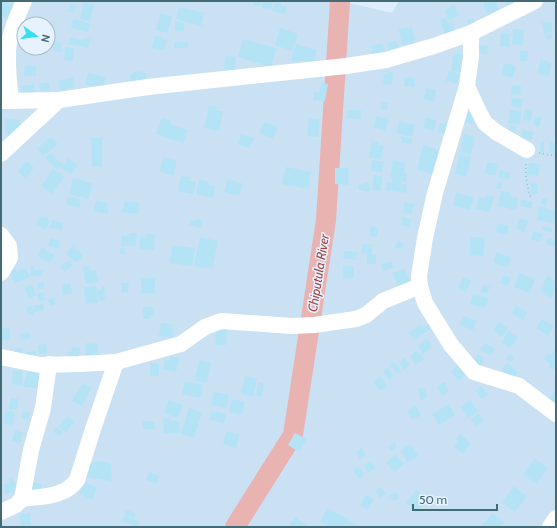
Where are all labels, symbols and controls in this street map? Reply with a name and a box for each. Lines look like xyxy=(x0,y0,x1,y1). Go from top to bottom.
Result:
north arrow xyxy=(16,16,56,56)
text: N xyxy=(38,33,53,44)
water label: Chiputula River xyxy=(304,232,332,313)
scale bar xyxy=(413,486,497,512)
text: 50 m xyxy=(419,492,447,507)

